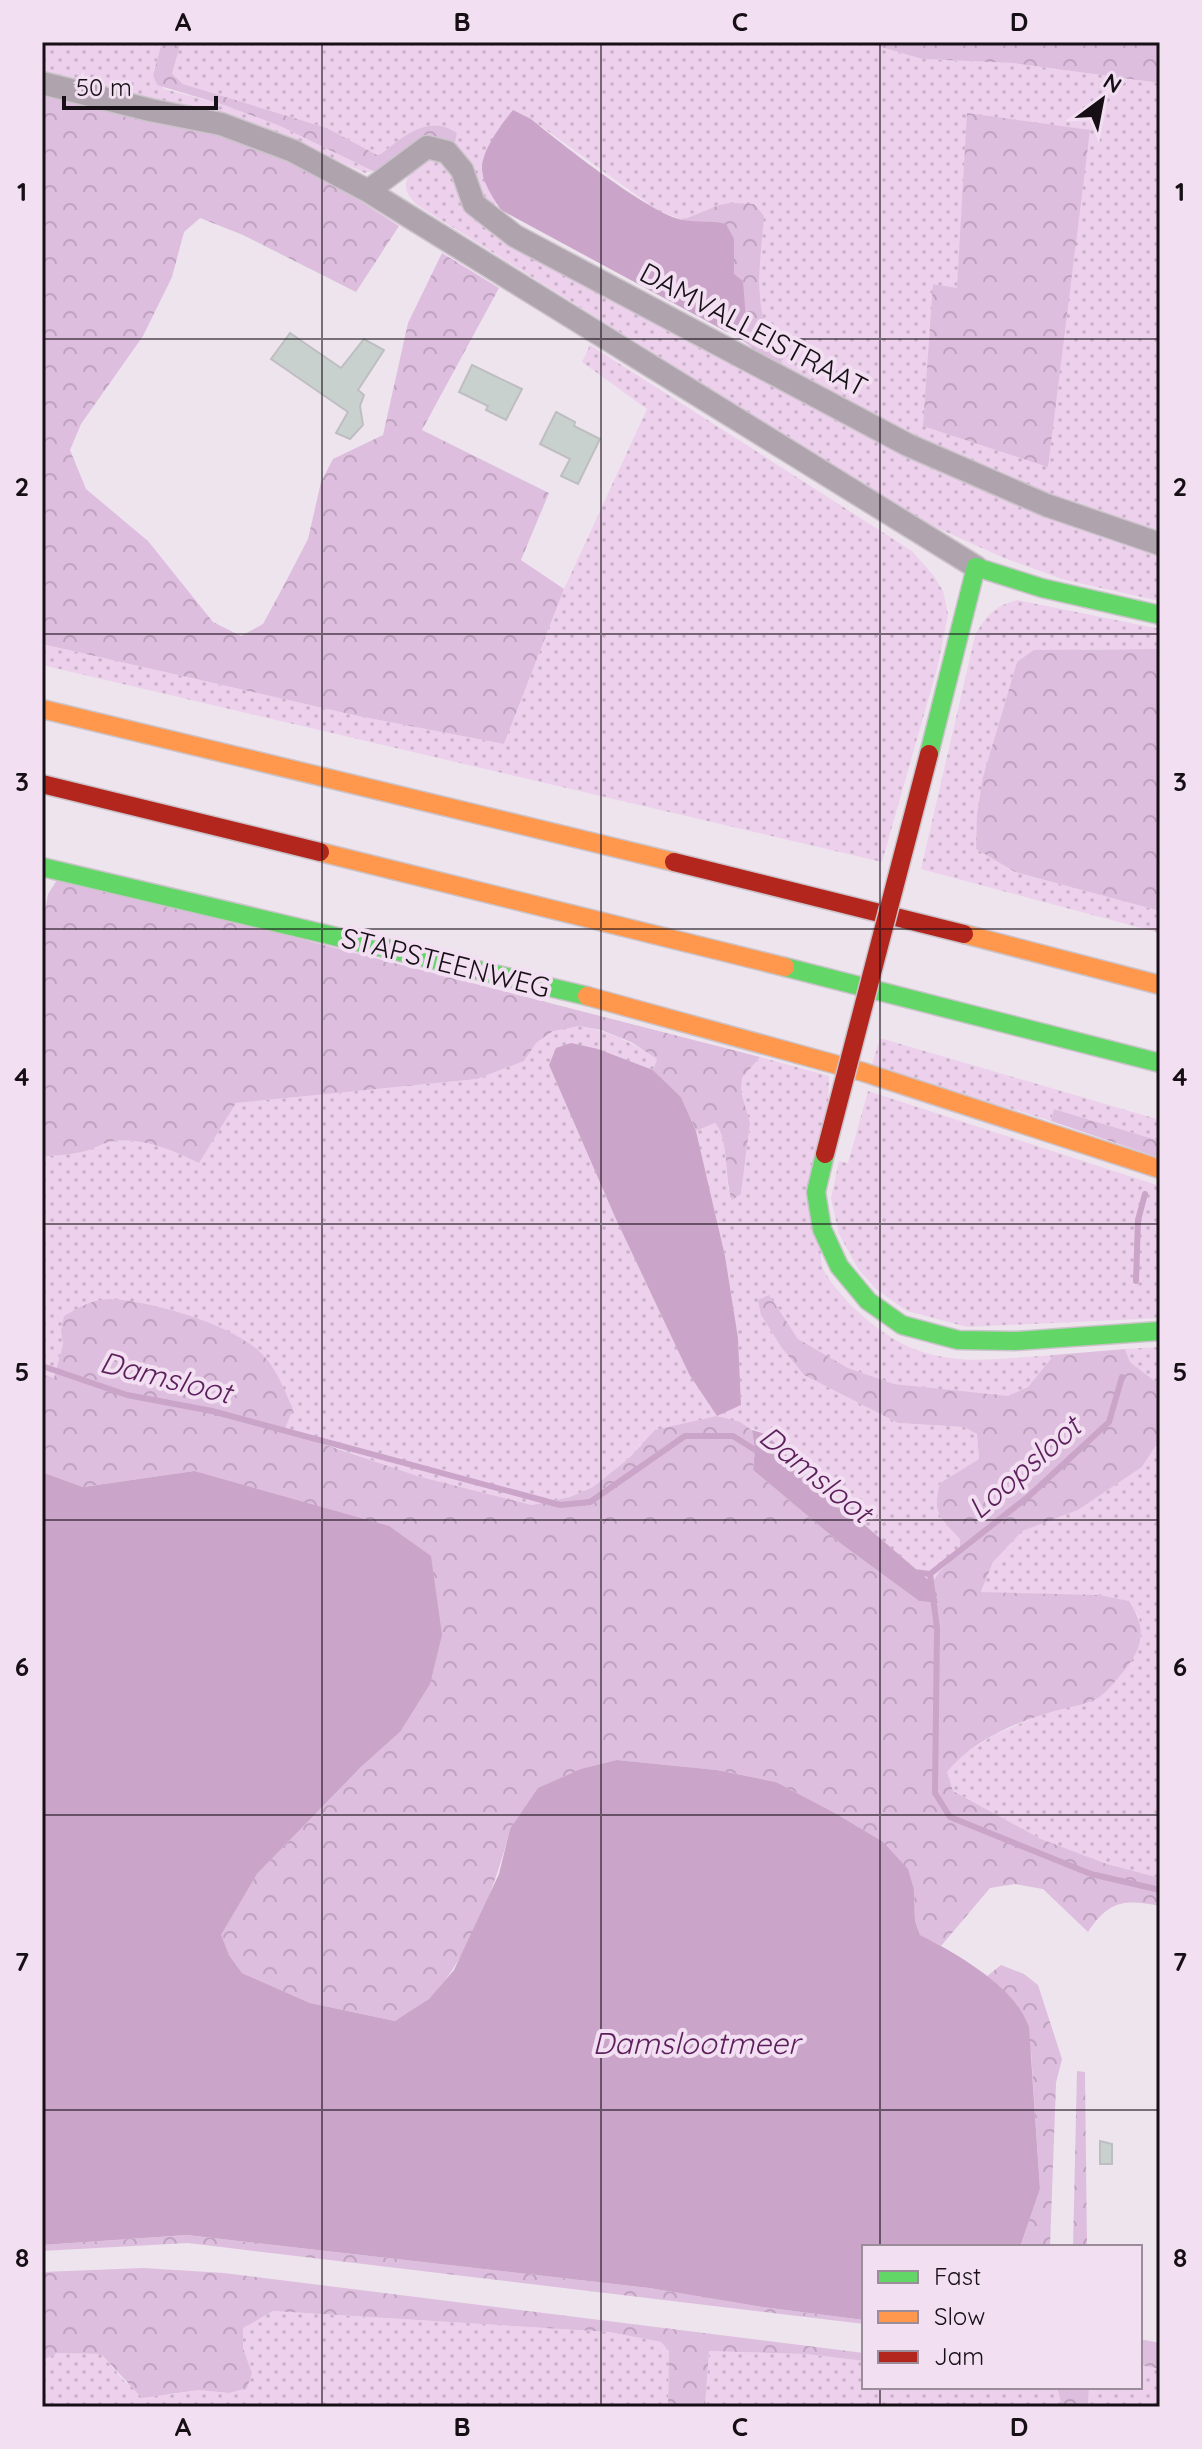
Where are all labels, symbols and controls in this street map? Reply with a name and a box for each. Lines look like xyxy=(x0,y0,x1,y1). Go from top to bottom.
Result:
text: A xyxy=(175,5,192,38)
text: B xyxy=(453,5,471,38)
text: C xyxy=(732,5,748,38)
text: D xyxy=(1010,5,1028,38)
scale bar xyxy=(64,60,216,110)
north arrow xyxy=(1062,60,1142,140)
text: N xyxy=(1098,67,1127,99)
text: 50 m xyxy=(76,72,132,102)
text: 1 xyxy=(17,175,27,208)
text: 1 xyxy=(1175,175,1185,208)
street label: DAMVALLEISTRAAT xyxy=(634,254,874,404)
text: 2 xyxy=(15,470,29,503)
text: 2 xyxy=(1173,470,1187,503)
text: 3 xyxy=(15,765,29,798)
text: 3 xyxy=(1173,765,1187,798)
street label: STAPSTEENWEG xyxy=(338,919,554,1005)
text: 4 xyxy=(14,1060,30,1093)
text: 4 xyxy=(1172,1060,1188,1093)
water label: Damsloot xyxy=(96,1342,238,1412)
text: 5 xyxy=(15,1355,29,1388)
text: 5 xyxy=(1173,1355,1187,1388)
water label: Loopsloot xyxy=(960,1406,1090,1526)
water label: Damsloot xyxy=(752,1417,882,1533)
text: 6 xyxy=(15,1650,29,1683)
text: 6 xyxy=(1173,1650,1187,1683)
text: 7 xyxy=(15,1945,29,1978)
text: 7 xyxy=(1173,1945,1187,1978)
water label: Damslootmeer xyxy=(593,2024,803,2062)
text: 8 xyxy=(15,2241,29,2274)
text: 8 xyxy=(1173,2241,1187,2274)
legend xyxy=(862,2245,1142,2389)
text: Fast xyxy=(934,2261,981,2291)
text: Slow xyxy=(934,2301,985,2331)
text: Jam xyxy=(934,2341,984,2371)
text: A xyxy=(175,2410,192,2443)
text: B xyxy=(453,2410,471,2443)
text: C xyxy=(732,2410,748,2443)
text: D xyxy=(1010,2410,1028,2443)

